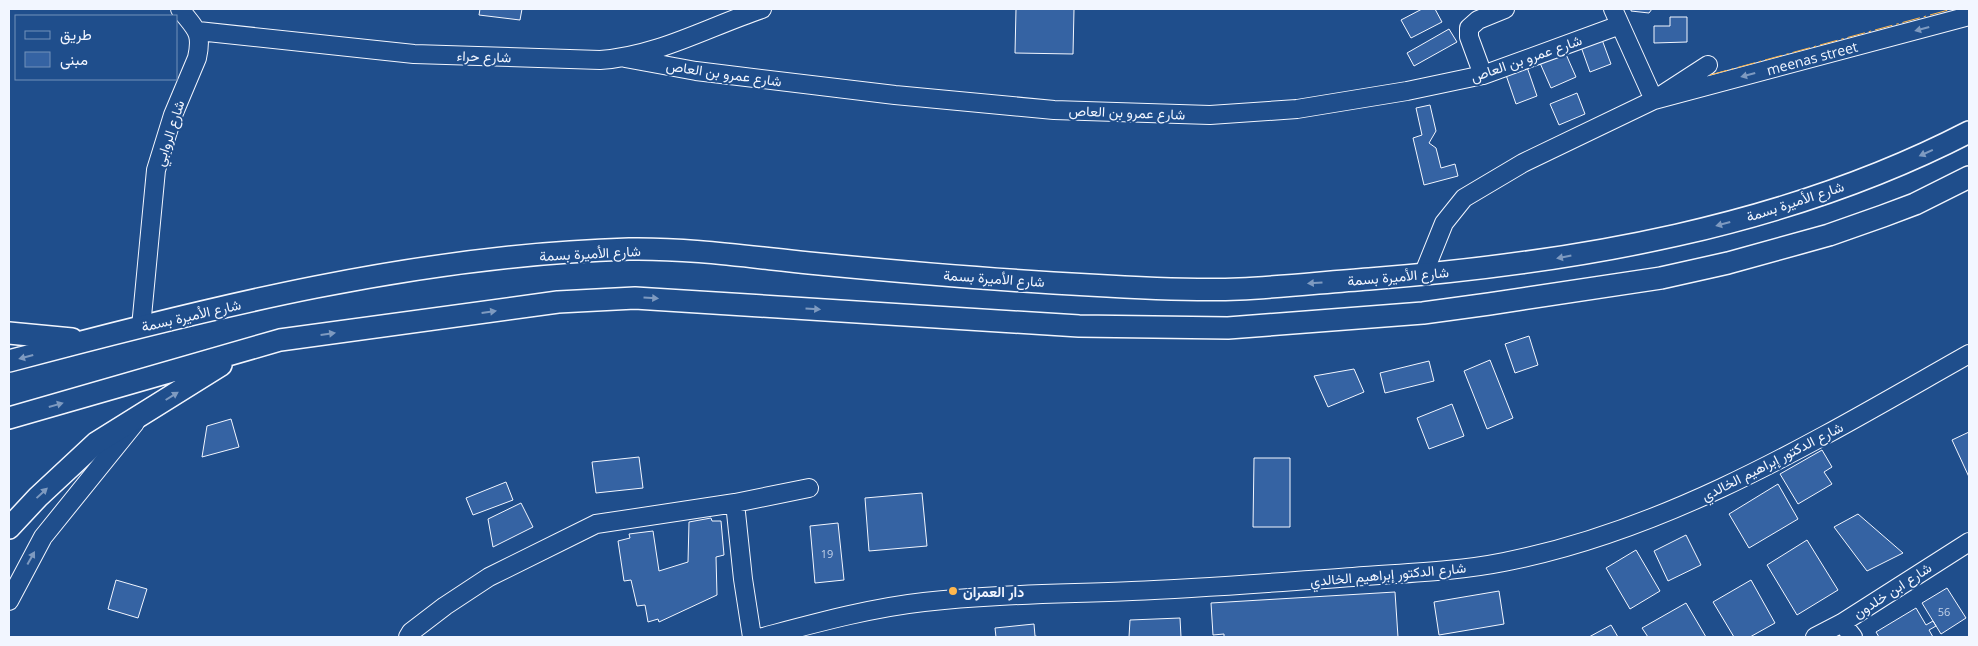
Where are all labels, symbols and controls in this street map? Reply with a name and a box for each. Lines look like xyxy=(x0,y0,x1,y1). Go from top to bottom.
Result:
legend xyxy=(15,15,178,80)
text: طريق xyxy=(60,24,92,45)
one-way arrow xyxy=(1915,25,1930,33)
street label: شارع عمرو بن العاص xyxy=(1468,30,1585,88)
street label: meenas street xyxy=(1764,37,1860,79)
street label: شارع حراء xyxy=(456,46,512,68)
text: مبنى xyxy=(60,49,88,70)
street label: شارع عمرو بن العاص xyxy=(665,55,783,92)
one-way arrow xyxy=(1741,71,1756,79)
street label: شارع الروابي xyxy=(149,98,191,169)
street label: شارع عمرو بن العاص xyxy=(1068,100,1186,126)
one-way arrow xyxy=(1919,150,1933,158)
street label: شارع الأميرة بسمة xyxy=(1744,176,1847,228)
one-way arrow xyxy=(1715,220,1730,228)
street label: شارع الأميرة بسمة xyxy=(539,241,641,267)
one-way arrow xyxy=(1555,253,1571,261)
street label: شارع الأميرة بسمة xyxy=(1346,262,1450,292)
street label: شارع الأميرة بسمة xyxy=(942,265,1045,293)
one-way arrow xyxy=(1307,279,1323,287)
street label: شارع الأميرة بسمة xyxy=(139,294,243,338)
one-way arrow xyxy=(643,295,659,303)
one-way arrow xyxy=(805,305,821,313)
one-way arrow xyxy=(481,308,497,316)
one-way arrow xyxy=(320,329,336,337)
one-way arrow xyxy=(18,353,33,361)
one-way arrow xyxy=(165,391,178,401)
one-way arrow xyxy=(48,400,63,408)
street label: شارع الدكتور إبراهيم الخالدي xyxy=(1698,417,1847,508)
one-way arrow xyxy=(36,487,48,499)
house number: 19 xyxy=(821,546,833,561)
one-way arrow xyxy=(27,551,36,565)
street label: شارع الدكتور إبراهيم الخالدي xyxy=(1309,558,1467,593)
street label: شارع ابن خلدون xyxy=(1849,558,1936,624)
place label: دار العمران xyxy=(963,582,1024,601)
marker: دار العمران xyxy=(947,585,959,597)
house number: 56 xyxy=(1938,604,1950,619)

